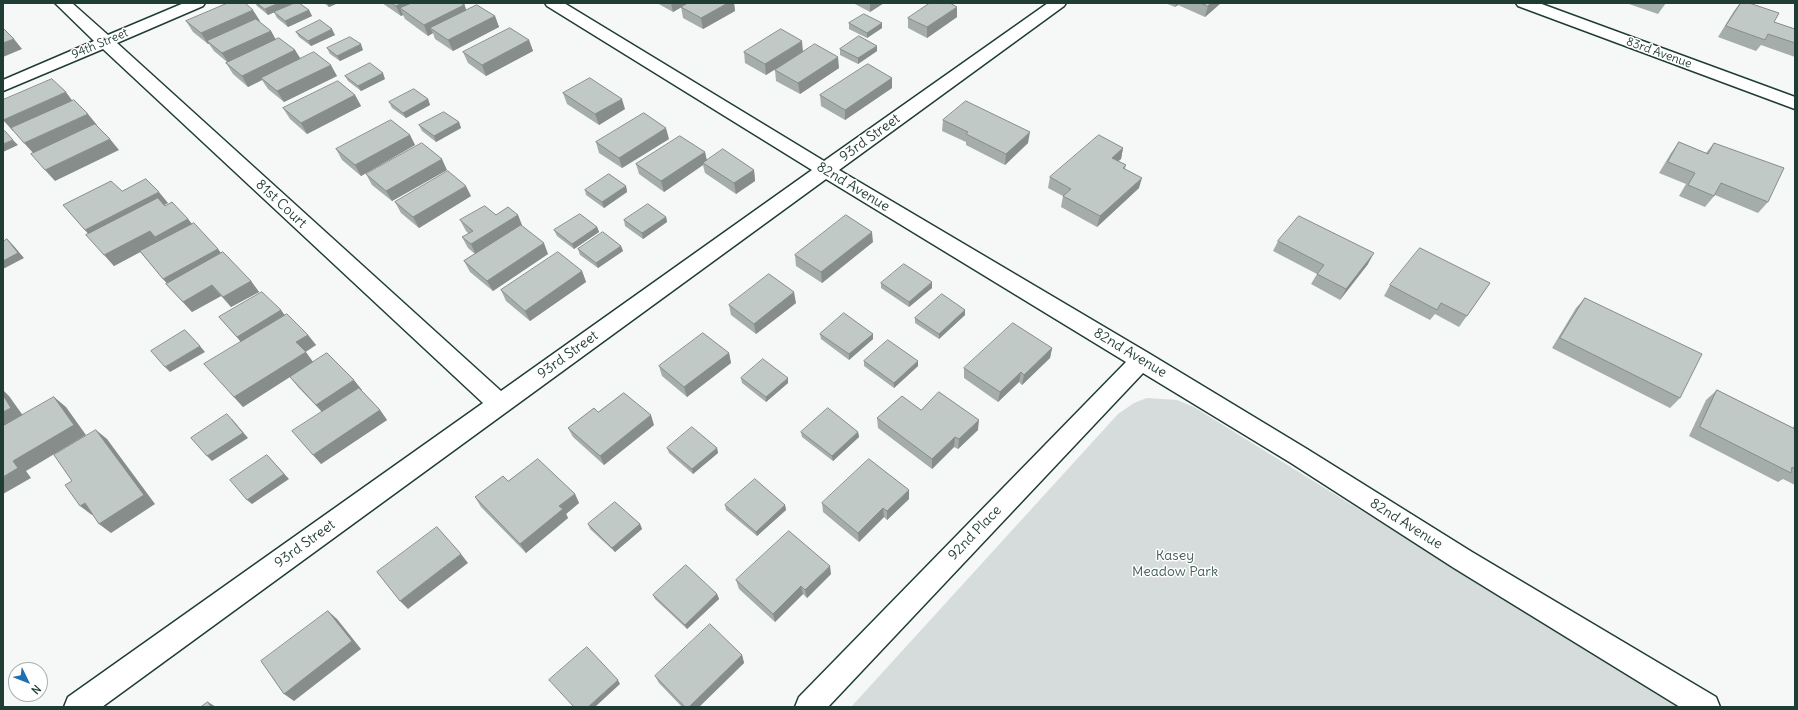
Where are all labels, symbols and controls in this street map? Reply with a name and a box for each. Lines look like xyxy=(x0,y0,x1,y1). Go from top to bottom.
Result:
street label: 94th Street xyxy=(70,26,130,62)
street label: 83rd Avenue xyxy=(1624,34,1694,72)
street label: 93rd Street xyxy=(837,110,903,166)
street label: 82nd Avenue xyxy=(813,159,893,215)
street label: 81st Court xyxy=(252,176,310,232)
street label: 82nd Avenue xyxy=(1090,325,1170,381)
street label: 93rd Street xyxy=(535,327,601,383)
street label: 82nd Avenue xyxy=(1367,495,1445,553)
street label: 92nd Place xyxy=(945,502,1005,564)
street label: 93rd Street xyxy=(272,516,338,572)
park label: Kasey Meadow Park xyxy=(1132,548,1218,580)
north arrow xyxy=(8,662,48,702)
text: N xyxy=(28,682,44,697)

